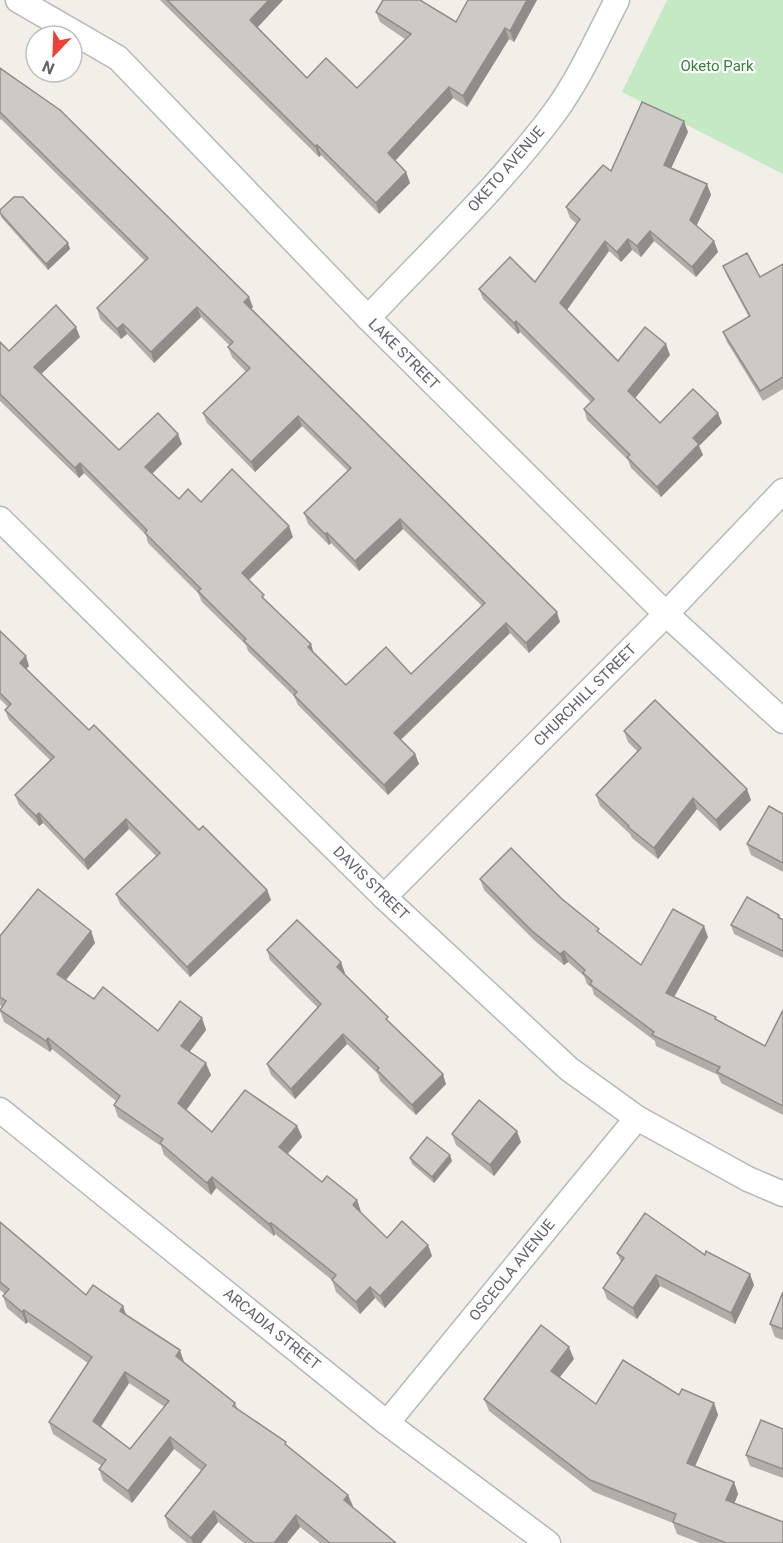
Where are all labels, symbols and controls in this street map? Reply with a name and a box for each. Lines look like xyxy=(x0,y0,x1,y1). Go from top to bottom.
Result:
north arrow xyxy=(24,24,84,84)
text: N xyxy=(39,56,57,78)
park label: Oketo Park xyxy=(681,57,754,75)
street label: OKETO AVENUE xyxy=(464,122,548,215)
street label: LAKE STREET xyxy=(365,315,443,393)
street label: CHURCHILL STREET xyxy=(530,640,640,750)
street label: DAVIS STREET xyxy=(329,842,413,924)
street label: OSCEOLA AVENUE xyxy=(465,1215,559,1325)
street label: ARCADIA STREET xyxy=(220,1284,324,1374)

